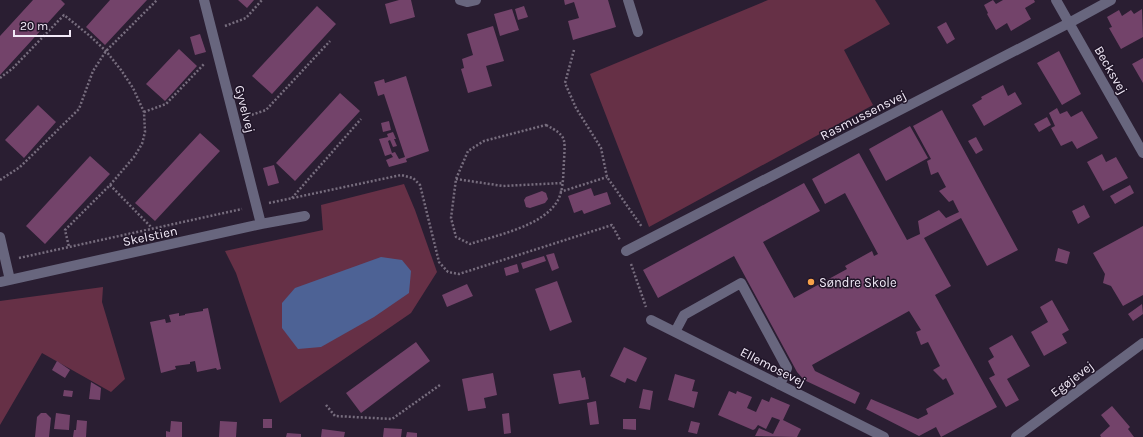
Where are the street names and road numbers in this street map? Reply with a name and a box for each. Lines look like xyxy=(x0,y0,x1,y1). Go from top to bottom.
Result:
street label: Becksvej xyxy=(1091,43,1131,97)
street label: Gyvelvej xyxy=(232,84,258,134)
street label: Rasmussensvej xyxy=(818,87,908,143)
street label: Skelstien xyxy=(121,223,179,249)
street label: Ellemosevej xyxy=(738,344,808,390)
street label: Egøjevej xyxy=(1048,358,1096,400)

